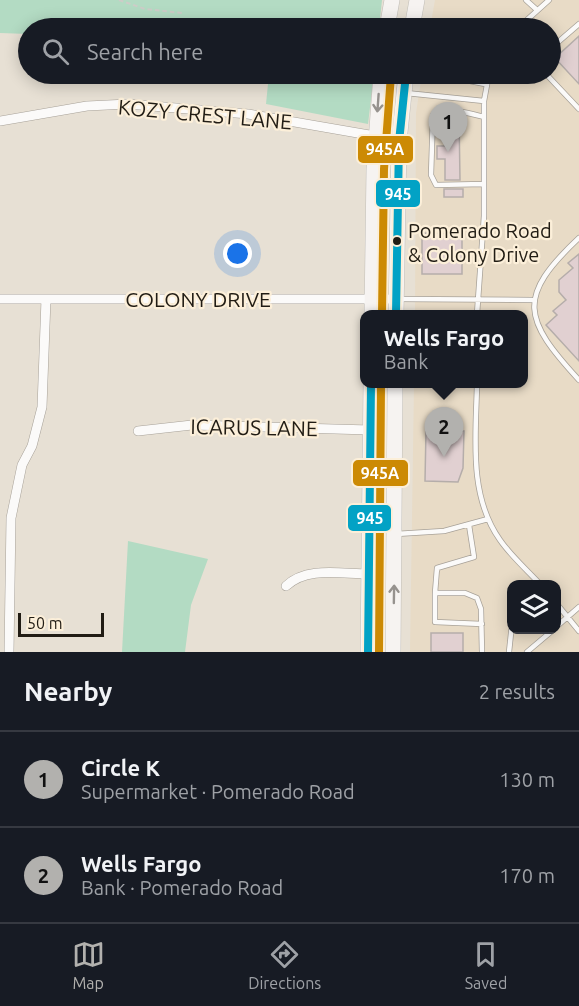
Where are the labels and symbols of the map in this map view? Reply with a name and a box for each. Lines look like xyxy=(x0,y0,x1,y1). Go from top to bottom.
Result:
one-way arrow xyxy=(372,92,383,112)
street label: KOZY CREST LANE xyxy=(117,94,293,134)
pin: 1 xyxy=(428,102,468,152)
line badge: 945A xyxy=(357,135,414,164)
text: 945A xyxy=(366,140,405,158)
line badge: 945 xyxy=(375,179,421,208)
text: 945 xyxy=(384,185,412,203)
place label: Pomerado Road & Colony Drive xyxy=(408,219,552,266)
marker: Pomerado Road & Colony Drive xyxy=(391,235,403,247)
your location xyxy=(223,239,252,268)
street label: COLONY DRIVE xyxy=(125,287,271,311)
pin: 2 xyxy=(424,408,464,457)
street label: ICARUS LANE xyxy=(190,414,318,440)
line badge: 945A xyxy=(352,459,409,487)
text: 945A xyxy=(361,464,400,482)
line badge: 945 xyxy=(347,504,392,532)
text: 945 xyxy=(356,509,384,527)
one-way arrow xyxy=(388,584,400,604)
scale bar xyxy=(18,610,104,638)

